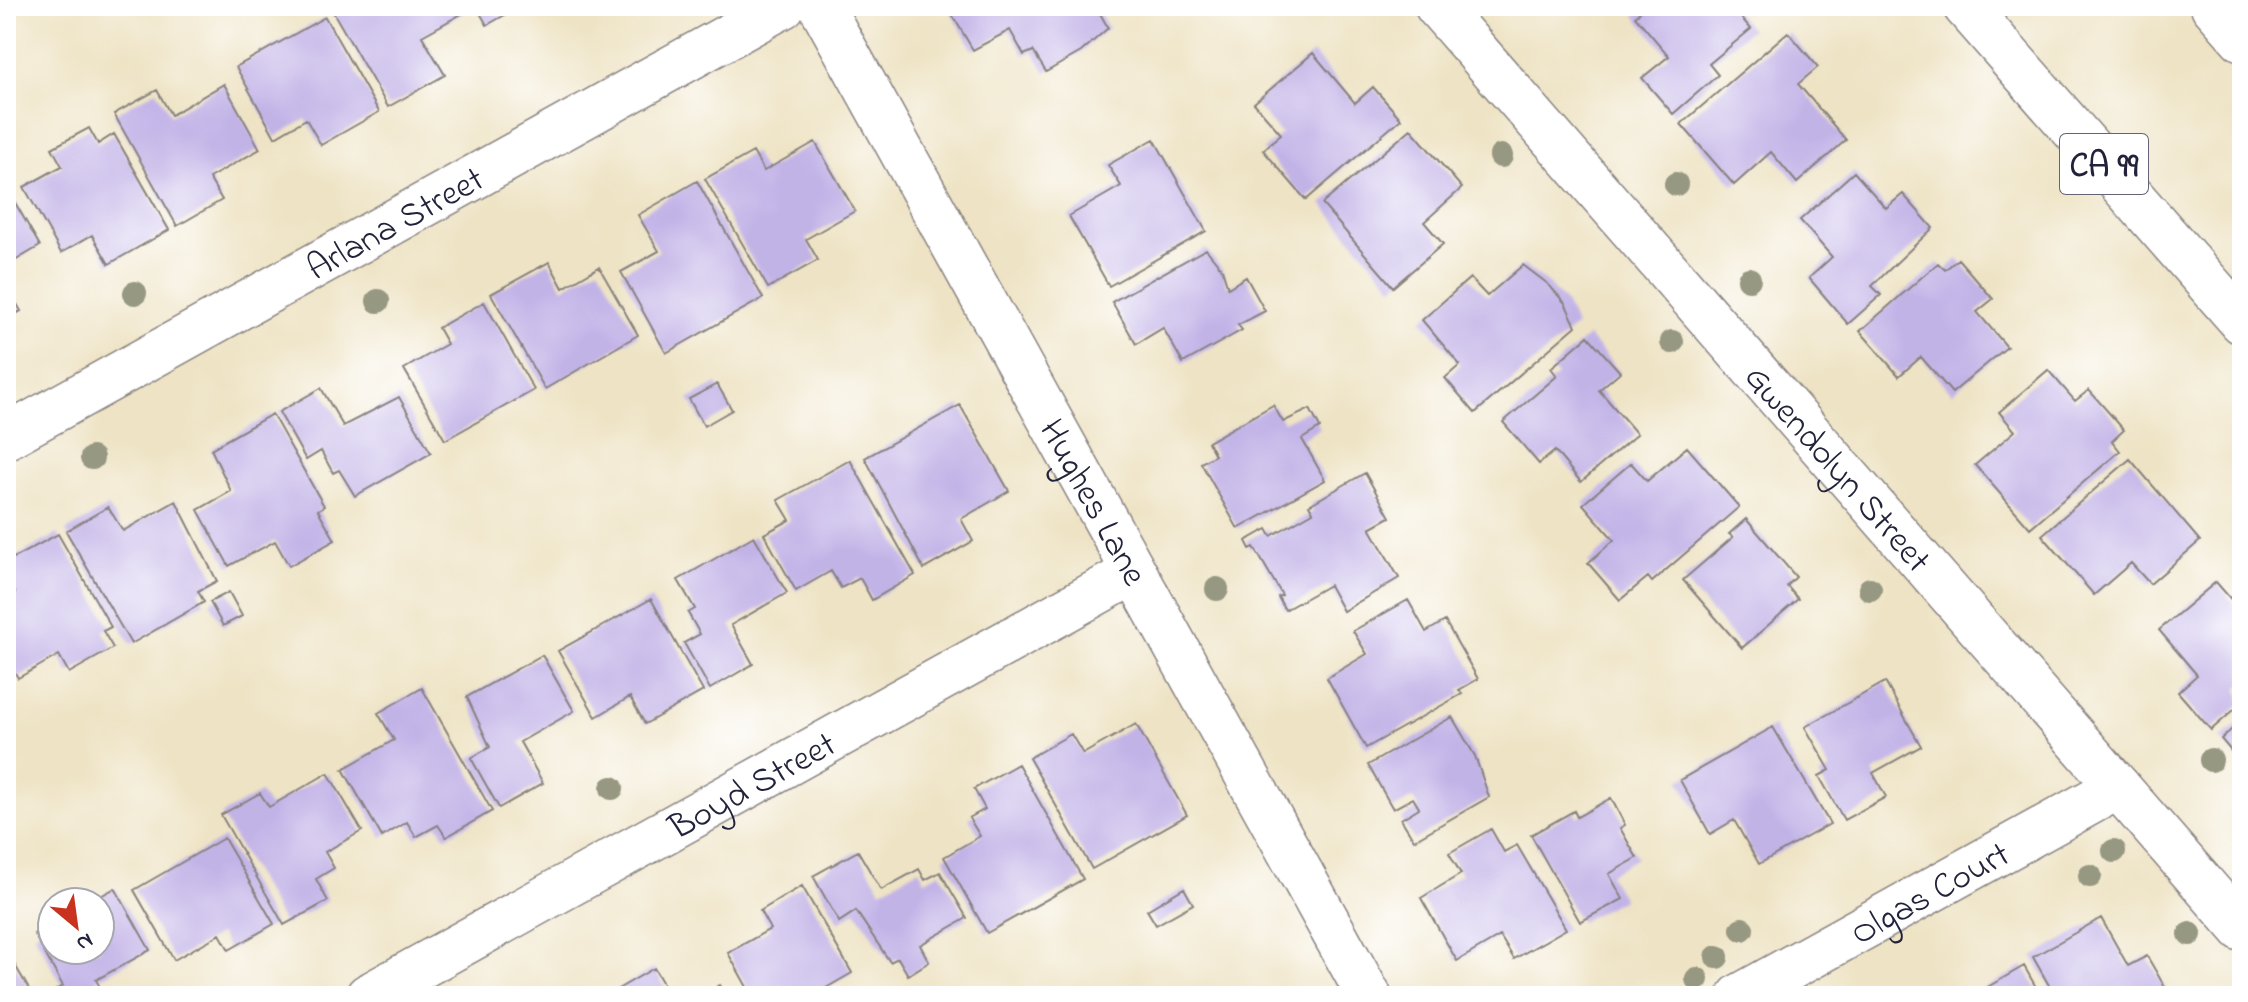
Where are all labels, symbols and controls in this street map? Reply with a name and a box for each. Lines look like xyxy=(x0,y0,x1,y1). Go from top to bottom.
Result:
road number: CA 99 xyxy=(2060,134,2148,194)
street label: Arlana Street xyxy=(298,155,495,296)
street label: Gwendolyn Street xyxy=(1730,354,1942,586)
street label: Hughes Lane xyxy=(1024,410,1159,597)
street label: Boyd Street xyxy=(659,720,847,856)
street label: Olgas Court xyxy=(1842,830,2021,961)
north arrow xyxy=(36,886,116,966)
text: N xyxy=(70,923,98,958)

